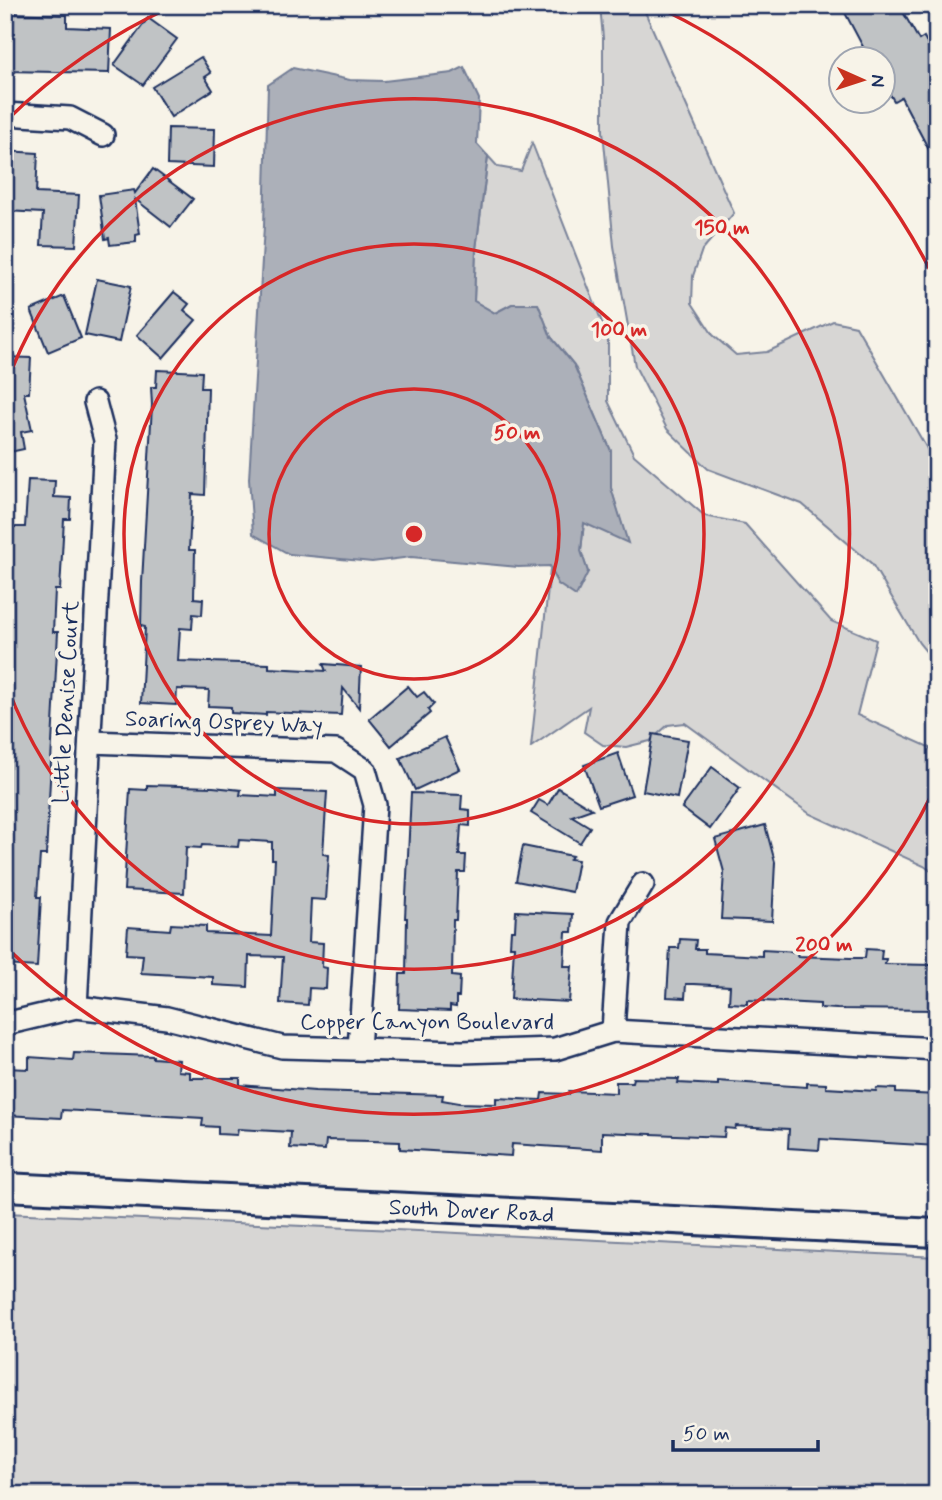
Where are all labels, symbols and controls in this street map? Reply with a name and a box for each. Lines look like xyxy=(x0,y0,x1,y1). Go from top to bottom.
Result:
north arrow xyxy=(827,46,897,116)
text: N xyxy=(865,74,890,88)
text: 150 m xyxy=(694,214,750,242)
text: 100 m xyxy=(591,316,647,344)
text: 50 m xyxy=(494,419,541,447)
centre of rings xyxy=(402,522,426,546)
street label: Little Denise Court xyxy=(47,600,87,804)
street label: Soaring Osprey Way xyxy=(125,705,323,741)
text: 200 m xyxy=(795,931,853,959)
street label: Copper Canyon Boulevard xyxy=(300,1008,554,1038)
street label: South Dover Road xyxy=(388,1193,555,1231)
scale bar xyxy=(673,1409,818,1453)
text: 50 m xyxy=(683,1420,730,1448)

